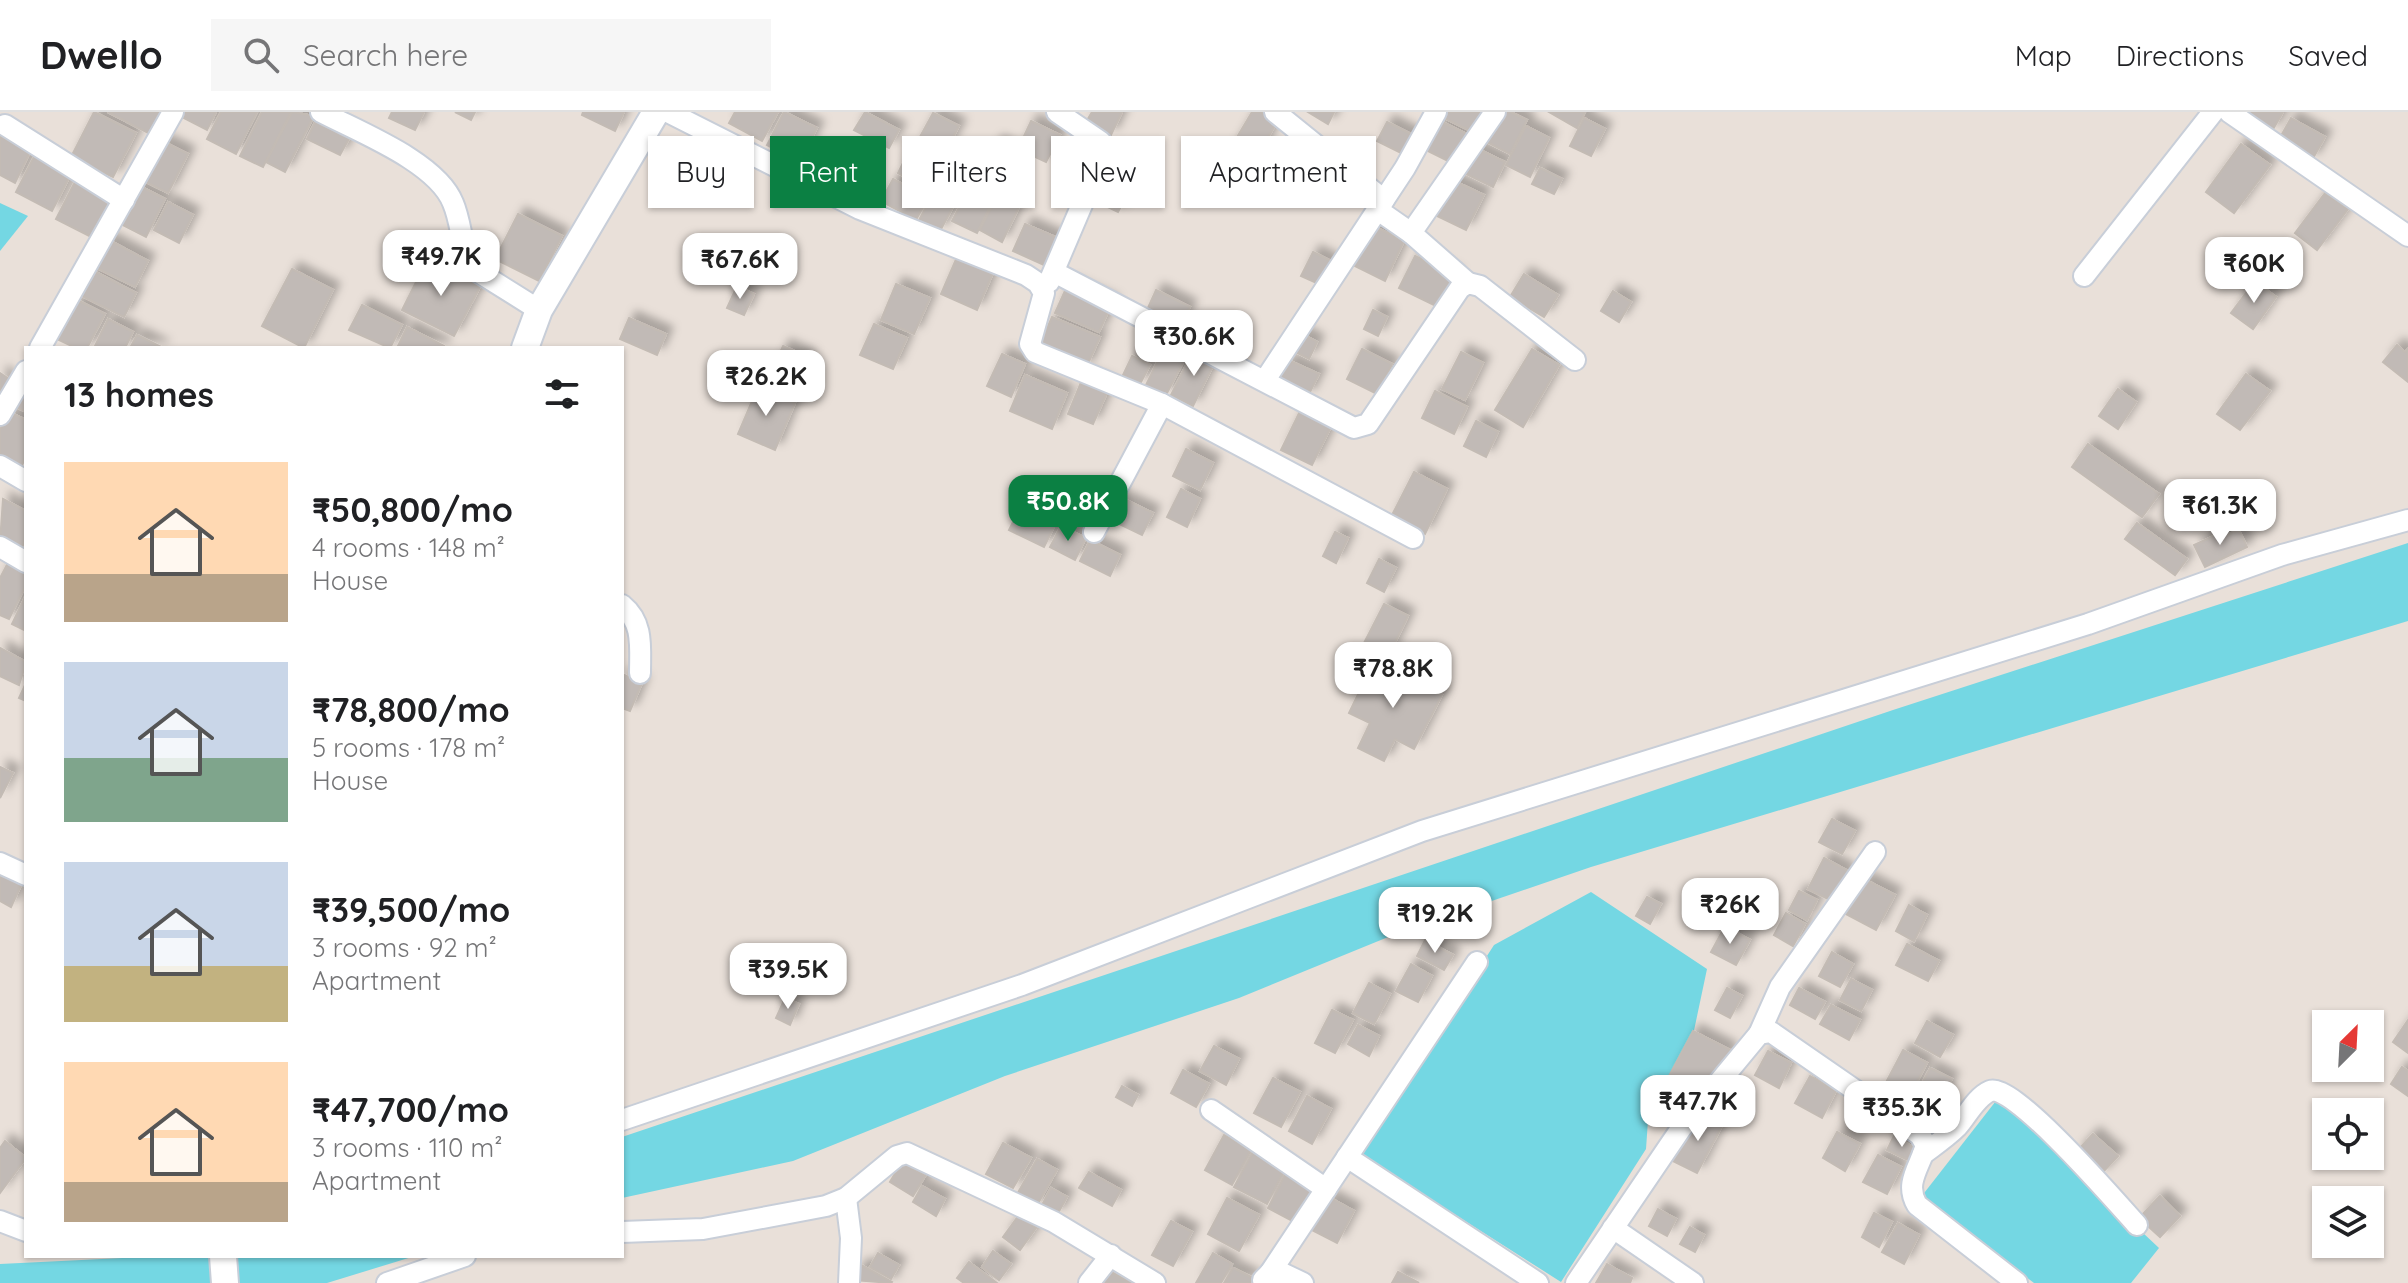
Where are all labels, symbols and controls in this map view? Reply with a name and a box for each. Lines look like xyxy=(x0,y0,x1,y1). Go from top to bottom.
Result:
search box xyxy=(211,19,771,91)
text: Dwello xyxy=(40,31,163,79)
icon: search xyxy=(239,33,283,77)
text: Search here xyxy=(303,36,468,74)
text: Map xyxy=(2015,38,2072,73)
text: Directions xyxy=(2116,38,2244,73)
text: Saved xyxy=(2288,38,2368,73)
chip: Buy xyxy=(648,136,754,208)
chip: Rent xyxy=(770,136,886,208)
chip: Filters xyxy=(902,136,1035,208)
chip: New xyxy=(1051,136,1165,208)
chip: Apartment xyxy=(1181,136,1376,208)
pin: ₹49.7K xyxy=(376,230,506,298)
pin: ₹67.6K xyxy=(675,233,805,301)
pin: ₹60K xyxy=(2207,237,2301,305)
text: ₹49.7K xyxy=(401,239,481,272)
text: ₹67.6K xyxy=(700,242,780,275)
text: ₹60K xyxy=(2223,246,2285,279)
pin: ₹30.6K xyxy=(1129,310,1259,378)
text: ₹30.6K xyxy=(1153,319,1235,352)
pin: ₹26.2K xyxy=(701,350,831,418)
text: ₹26.2K xyxy=(725,359,807,392)
icon: filters xyxy=(540,372,584,416)
text: 13 homes xyxy=(64,373,214,416)
pin: ₹50.8K xyxy=(1003,475,1133,543)
pin: ₹61.3K xyxy=(2155,479,2285,547)
text: ₹50.8K xyxy=(1026,484,1110,517)
text: ₹50,800/mo xyxy=(312,488,513,531)
text: ₹61.3K xyxy=(2182,488,2258,521)
icon: home xyxy=(128,494,224,590)
text: 4 rooms · 148 m² xyxy=(312,531,505,564)
text: House xyxy=(312,564,388,597)
pin: ₹78.8K xyxy=(1328,642,1458,710)
text: ₹78.8K xyxy=(1353,651,1433,684)
text: ₹78,800/mo xyxy=(312,688,510,731)
icon: home xyxy=(128,694,224,790)
text: 5 rooms · 178 m² xyxy=(312,731,505,764)
text: House xyxy=(312,764,388,797)
pin: ₹26K xyxy=(1683,878,1777,946)
pin: ₹19.2K xyxy=(1370,887,1500,955)
text: ₹26K xyxy=(1700,887,1760,920)
text: ₹39,500/mo xyxy=(312,888,510,931)
icon: home xyxy=(128,894,224,990)
text: ₹19.2K xyxy=(1397,896,1473,929)
text: 3 rooms · 92 m² xyxy=(312,931,497,964)
pin: ₹39.5K xyxy=(723,943,853,1011)
text: ₹39.5K xyxy=(748,952,828,985)
text: Apartment xyxy=(312,964,441,997)
north arrow xyxy=(2312,1010,2384,1082)
map controls xyxy=(2312,1010,2384,1258)
pin: ₹47.7K xyxy=(1633,1075,1763,1143)
pin: ₹35.3K xyxy=(1837,1081,1967,1149)
text: ₹47.7K xyxy=(1658,1084,1738,1117)
text: ₹47,700/mo xyxy=(312,1088,509,1131)
text: ₹35.3K xyxy=(1862,1090,1942,1123)
icon: home xyxy=(128,1094,224,1190)
button: locate xyxy=(2312,1098,2384,1170)
text: 3 rooms · 110 m² xyxy=(312,1131,503,1164)
text: Apartment xyxy=(312,1164,441,1197)
button: layers xyxy=(2312,1186,2384,1258)

